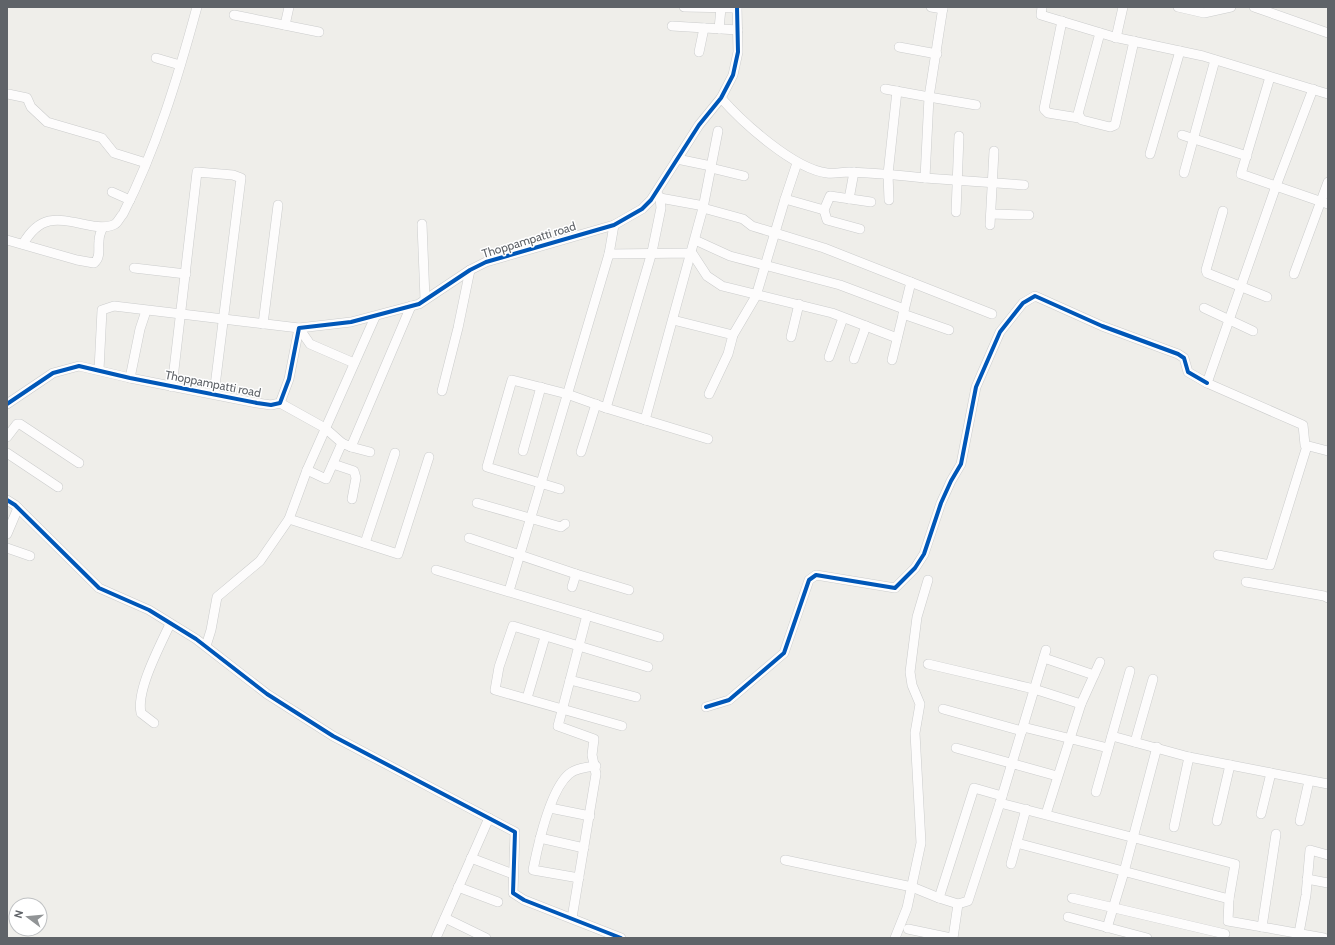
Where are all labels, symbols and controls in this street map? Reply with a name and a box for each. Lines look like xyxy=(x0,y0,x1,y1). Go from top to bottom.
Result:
street label: Thoppampatti road xyxy=(480,218,578,261)
street label: Thoppampatti road xyxy=(164,367,262,400)
north arrow xyxy=(8,897,48,937)
text: N xyxy=(11,909,26,920)

